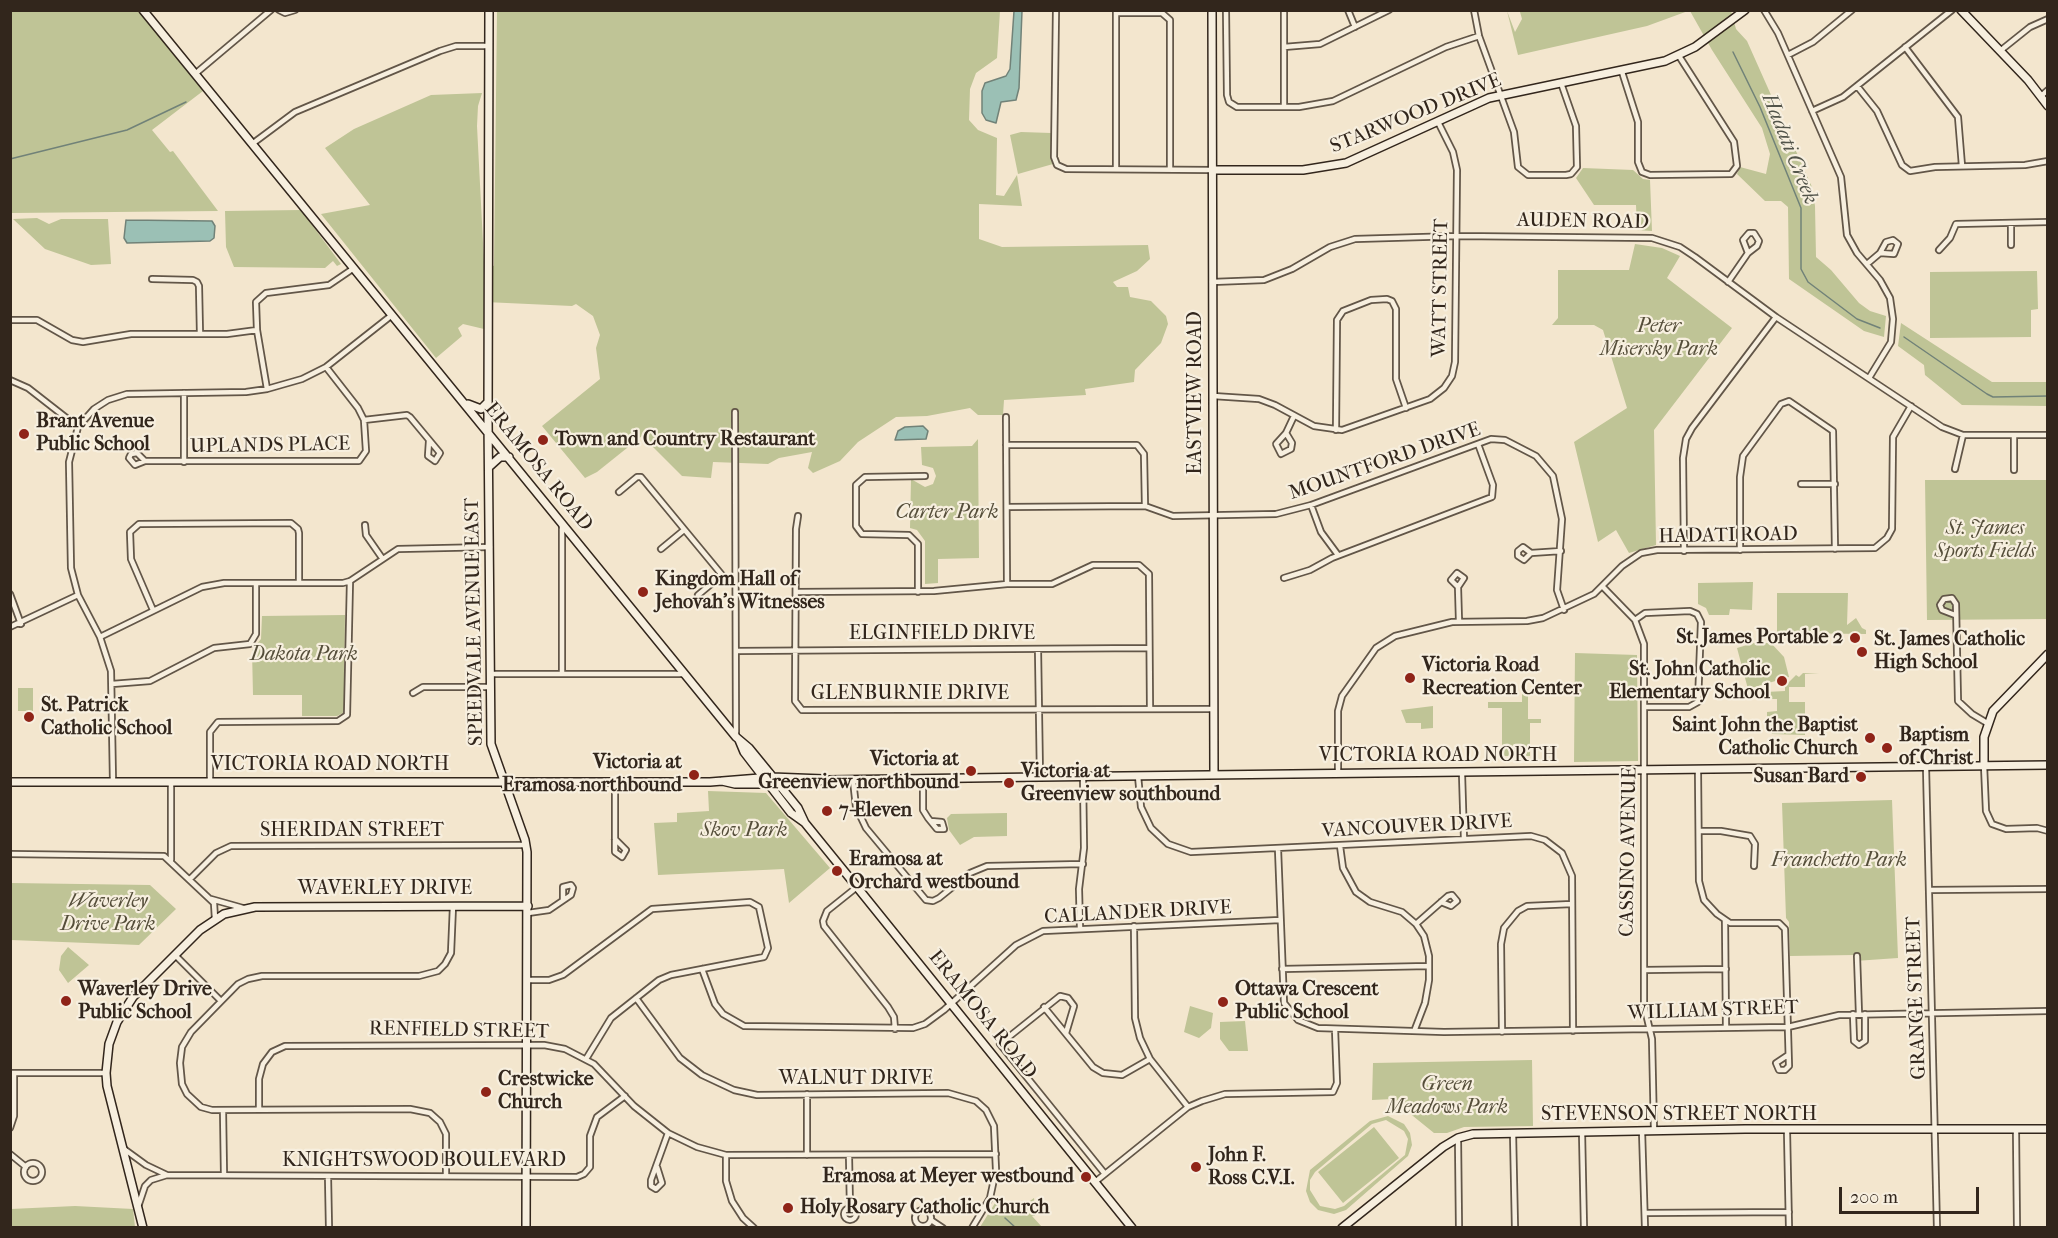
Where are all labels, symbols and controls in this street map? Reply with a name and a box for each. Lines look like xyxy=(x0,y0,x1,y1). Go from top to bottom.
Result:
street label: STARWOOD DRIVE xyxy=(1327,69,1505,159)
water label: Hadati Creek xyxy=(1755,90,1823,208)
street label: AUDEN ROAD xyxy=(1517,209,1649,235)
street label: WATT STREET xyxy=(1428,218,1454,358)
street label: EASTVIEW ROAD xyxy=(1184,311,1208,475)
park label: Peter Misersky Park xyxy=(1600,315,1718,362)
street label: ERAMOSA ROAD xyxy=(479,398,597,536)
place label: Brant Avenue Public School xyxy=(36,410,154,457)
street label: MOUNTFORD DRIVE xyxy=(1286,418,1484,506)
marker: Brant Avenue Public School xyxy=(17,427,31,441)
place label: Town and Country Restaurant xyxy=(555,428,815,452)
street label: UPLANDS PLACE xyxy=(190,433,350,459)
marker: Town and Country Restaurant xyxy=(536,433,550,447)
street label: SPEEDVALE AVENUE EAST xyxy=(461,498,489,746)
park label: Carter Park xyxy=(895,501,999,525)
park label: St. James Sports Fields xyxy=(1934,517,2036,564)
street label: HADATI ROAD xyxy=(1658,523,1798,549)
place label: Kingdom Hall of Jehovah's Witnesses xyxy=(655,568,825,615)
marker: Kingdom Hall of Jehovah's Witnesses xyxy=(636,585,650,599)
street label: ELGINFIELD DRIVE xyxy=(849,622,1035,646)
place label: St. James Portable 2 xyxy=(1676,626,1843,650)
place label: St. James Catholic High School xyxy=(1874,628,2025,675)
marker: St. James Portable 2 xyxy=(1848,631,1862,645)
park label: Dakota Park xyxy=(250,643,358,667)
marker: St. James Catholic High School xyxy=(1855,645,1869,659)
place label: Victoria Road Recreation Center xyxy=(1422,654,1582,701)
place label: St. John Catholic Elementary School xyxy=(1609,658,1770,705)
marker: Victoria Road Recreation Center xyxy=(1403,671,1417,685)
marker: St. John Catholic Elementary School xyxy=(1775,674,1789,688)
street label: GLENBURNIE DRIVE xyxy=(811,682,1009,706)
place label: St. Patrick Catholic School xyxy=(41,694,172,741)
marker: St. Patrick Catholic School xyxy=(22,710,36,724)
place label: Saint John the Baptist Catholic Church xyxy=(1672,714,1858,761)
place label: Baptism of Christ xyxy=(1899,724,1974,771)
marker: Saint John the Baptist Catholic Church xyxy=(1863,731,1877,745)
marker: Baptism of Christ xyxy=(1880,741,1894,755)
street label: VICTORIA ROAD NORTH xyxy=(1319,744,1557,768)
place label: Victoria at Greenview northbound xyxy=(758,748,959,795)
place label: Victoria at Eramosa northbound xyxy=(502,751,682,798)
street label: VICTORIA ROAD NORTH xyxy=(211,753,449,777)
place label: Victoria at Greenview southbound xyxy=(1021,760,1220,807)
marker: Victoria at Greenview northbound xyxy=(964,764,978,778)
place label: Susan Bard xyxy=(1753,765,1849,789)
street label: CASSINO AVENUE xyxy=(1616,767,1642,937)
marker: Victoria at Eramosa northbound xyxy=(687,768,701,782)
marker: Susan Bard xyxy=(1854,770,1868,784)
marker: Victoria at Greenview southbound xyxy=(1002,776,1016,790)
place label: 7-Eleven xyxy=(839,799,912,823)
marker: 7-Eleven xyxy=(820,804,834,818)
street label: VANCOUVER DRIVE xyxy=(1321,810,1513,844)
street label: SHERIDAN STREET xyxy=(260,819,444,843)
park label: Skov Park xyxy=(701,819,787,843)
place label: Eramosa at Orchard westbound xyxy=(849,848,1019,895)
park label: Franchetto Park xyxy=(1771,849,1907,873)
marker: Eramosa at Orchard westbound xyxy=(830,864,844,878)
street label: WAVERLEY DRIVE xyxy=(298,877,472,901)
park label: Waverley Drive Park xyxy=(60,890,156,937)
street label: CALLANDER DRIVE xyxy=(1044,896,1232,930)
street label: GRANGE STREET xyxy=(1902,916,1932,1080)
street label: ERAMOSA ROAD xyxy=(923,946,1041,1084)
place label: Waverley Drive Public School xyxy=(78,978,212,1025)
place label: Ottawa Crescent Public School xyxy=(1235,978,1379,1025)
marker: Waverley Drive Public School xyxy=(59,994,73,1008)
marker: Ottawa Crescent Public School xyxy=(1216,995,1230,1009)
street label: WILLIAM STREET xyxy=(1627,996,1799,1026)
street label: RENFIELD STREET xyxy=(369,1017,549,1045)
street label: WALNUT DRIVE xyxy=(779,1067,933,1091)
place label: Crestwicke Church xyxy=(498,1068,594,1115)
park label: Green Meadows Park xyxy=(1386,1073,1508,1120)
marker: Crestwicke Church xyxy=(479,1085,493,1099)
street label: STEVENSON STREET NORTH xyxy=(1541,1103,1817,1127)
place label: John F. Ross C.V.I. xyxy=(1208,1144,1295,1191)
street label: KNIGHTSWOOD BOULEVARD xyxy=(282,1149,566,1173)
marker: John F. Ross C.V.I. xyxy=(1189,1160,1203,1174)
place label: Eramosa at Meyer westbound xyxy=(822,1165,1074,1189)
marker: Eramosa at Meyer westbound xyxy=(1079,1170,1093,1184)
scale bar xyxy=(1842,1175,1982,1213)
text: 200 m xyxy=(1850,1187,1898,1208)
place label: Holy Rosary Catholic Church xyxy=(800,1196,1050,1220)
marker: Holy Rosary Catholic Church xyxy=(781,1201,795,1215)

